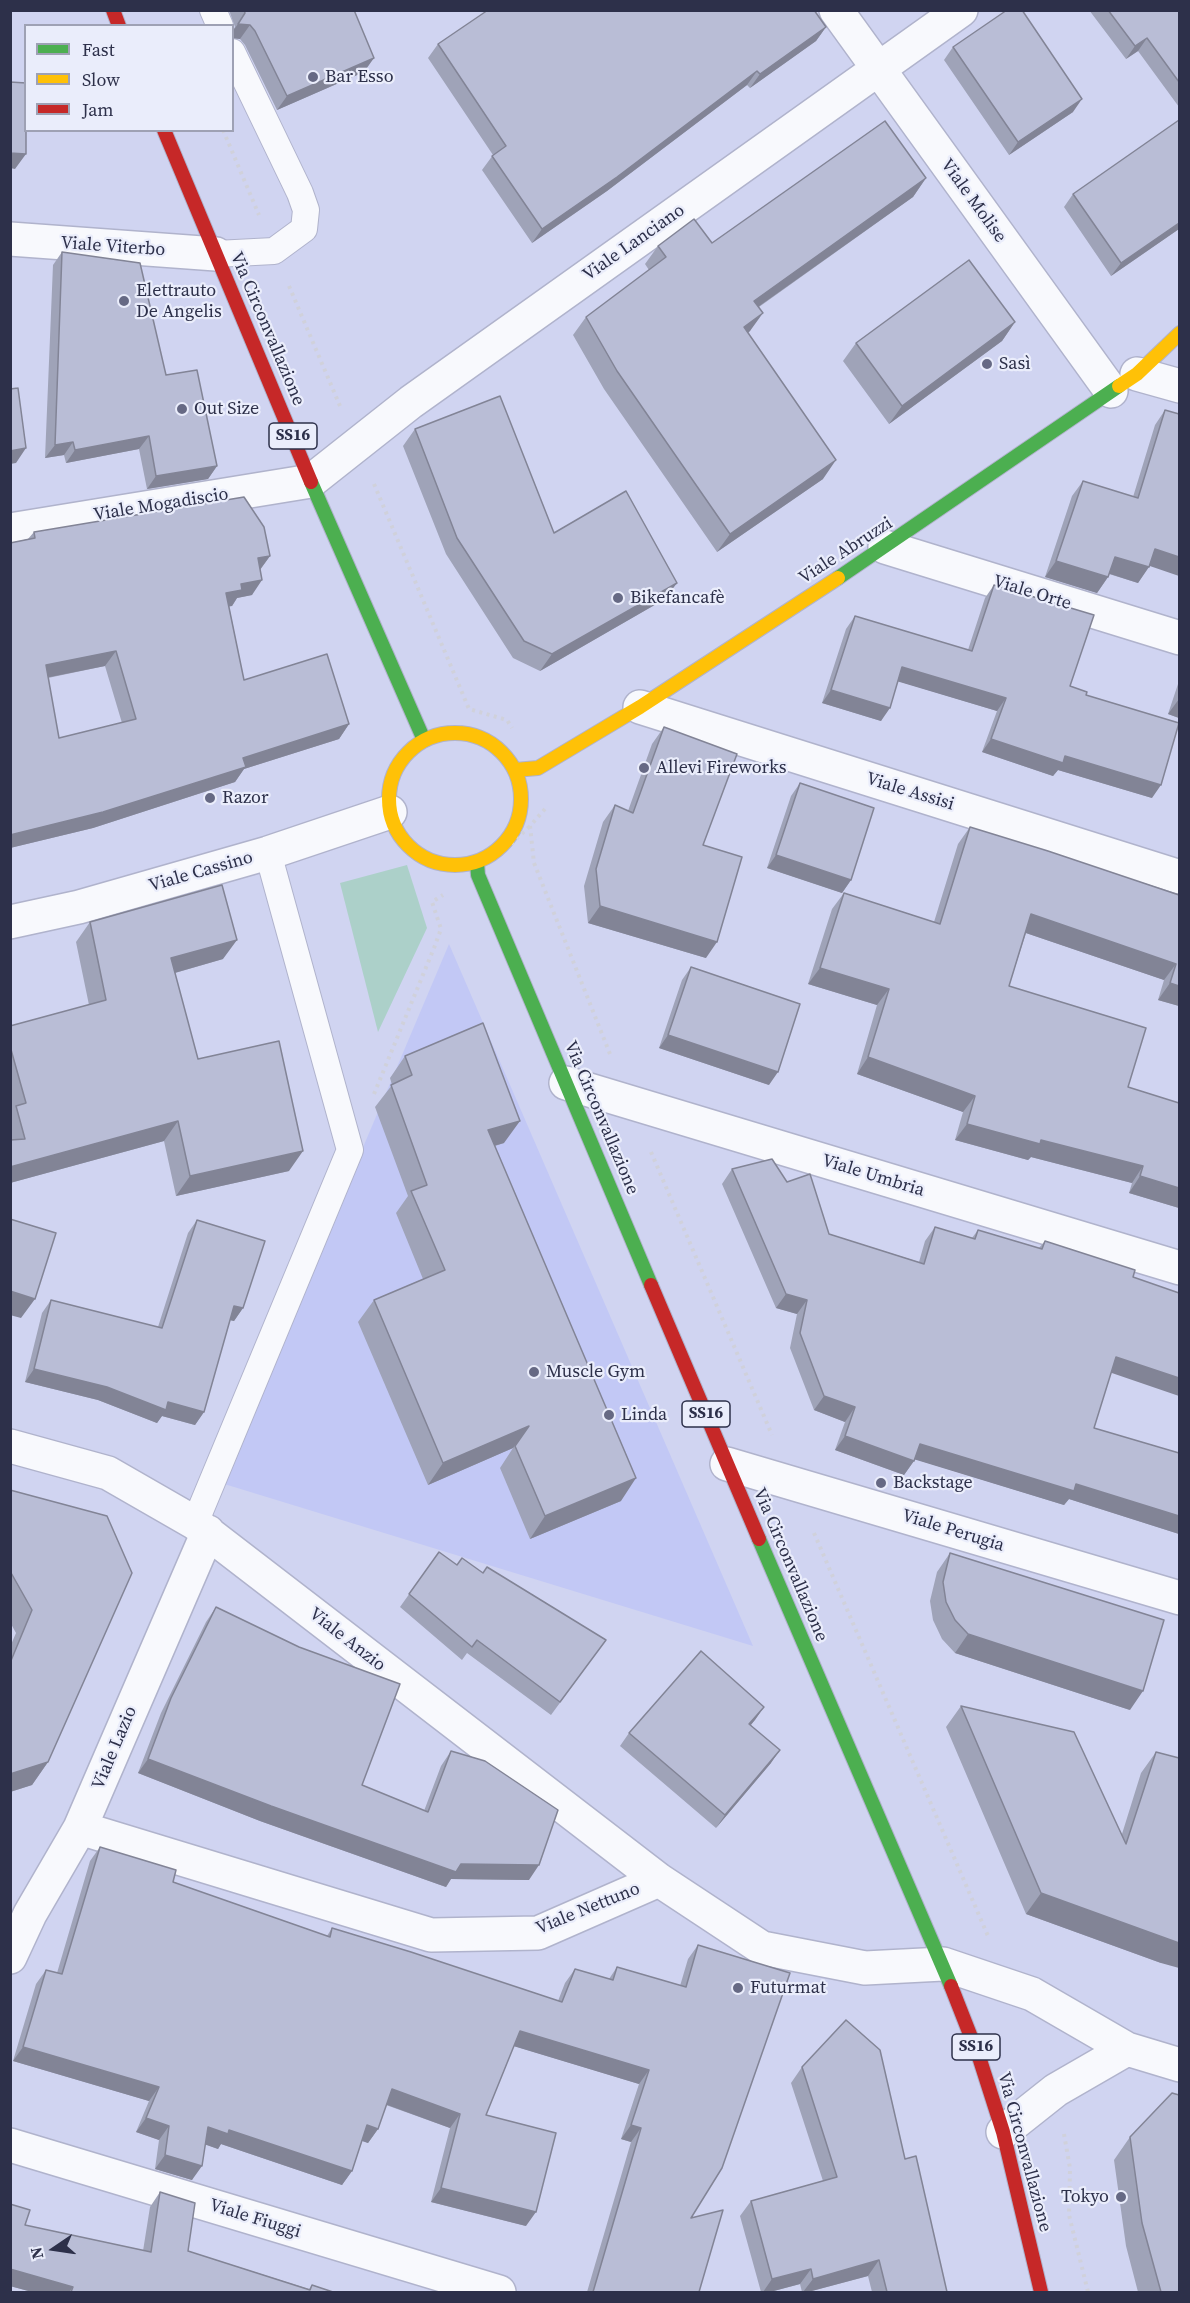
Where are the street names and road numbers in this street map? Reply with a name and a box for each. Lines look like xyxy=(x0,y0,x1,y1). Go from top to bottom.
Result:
street label: Viale Molise xyxy=(935,155,1011,247)
street label: Viale Lanciano xyxy=(579,200,689,286)
street label: Viale Viterbo xyxy=(60,233,166,261)
street label: Via Circonvallazione xyxy=(225,249,309,409)
road number: SS16 xyxy=(269,423,317,449)
street label: Viale Mogadiscio xyxy=(92,484,230,526)
street label: Viale Abruzzi xyxy=(795,513,897,589)
street label: Viale Orte xyxy=(990,571,1074,615)
street label: Viale Assisi xyxy=(863,768,957,816)
street label: Viale Cassino xyxy=(147,847,255,897)
street label: Via Circonvallazione xyxy=(559,1038,643,1198)
street label: Viale Umbria xyxy=(819,1150,927,1202)
road number: SS16 xyxy=(682,1401,730,1427)
street label: Via Circonvallazione xyxy=(748,1485,832,1645)
street label: Viale Perugia xyxy=(899,1505,1007,1557)
street label: Viale Anzio xyxy=(304,1603,390,1677)
street label: Viale Lazio xyxy=(88,1703,142,1793)
street label: Viale Nettuno xyxy=(533,1878,643,1940)
road number: SS16 xyxy=(952,2034,1000,2060)
street label: Via Circonvallazione xyxy=(992,2070,1056,2234)
street label: Viale Fiuggi xyxy=(207,2195,303,2243)

